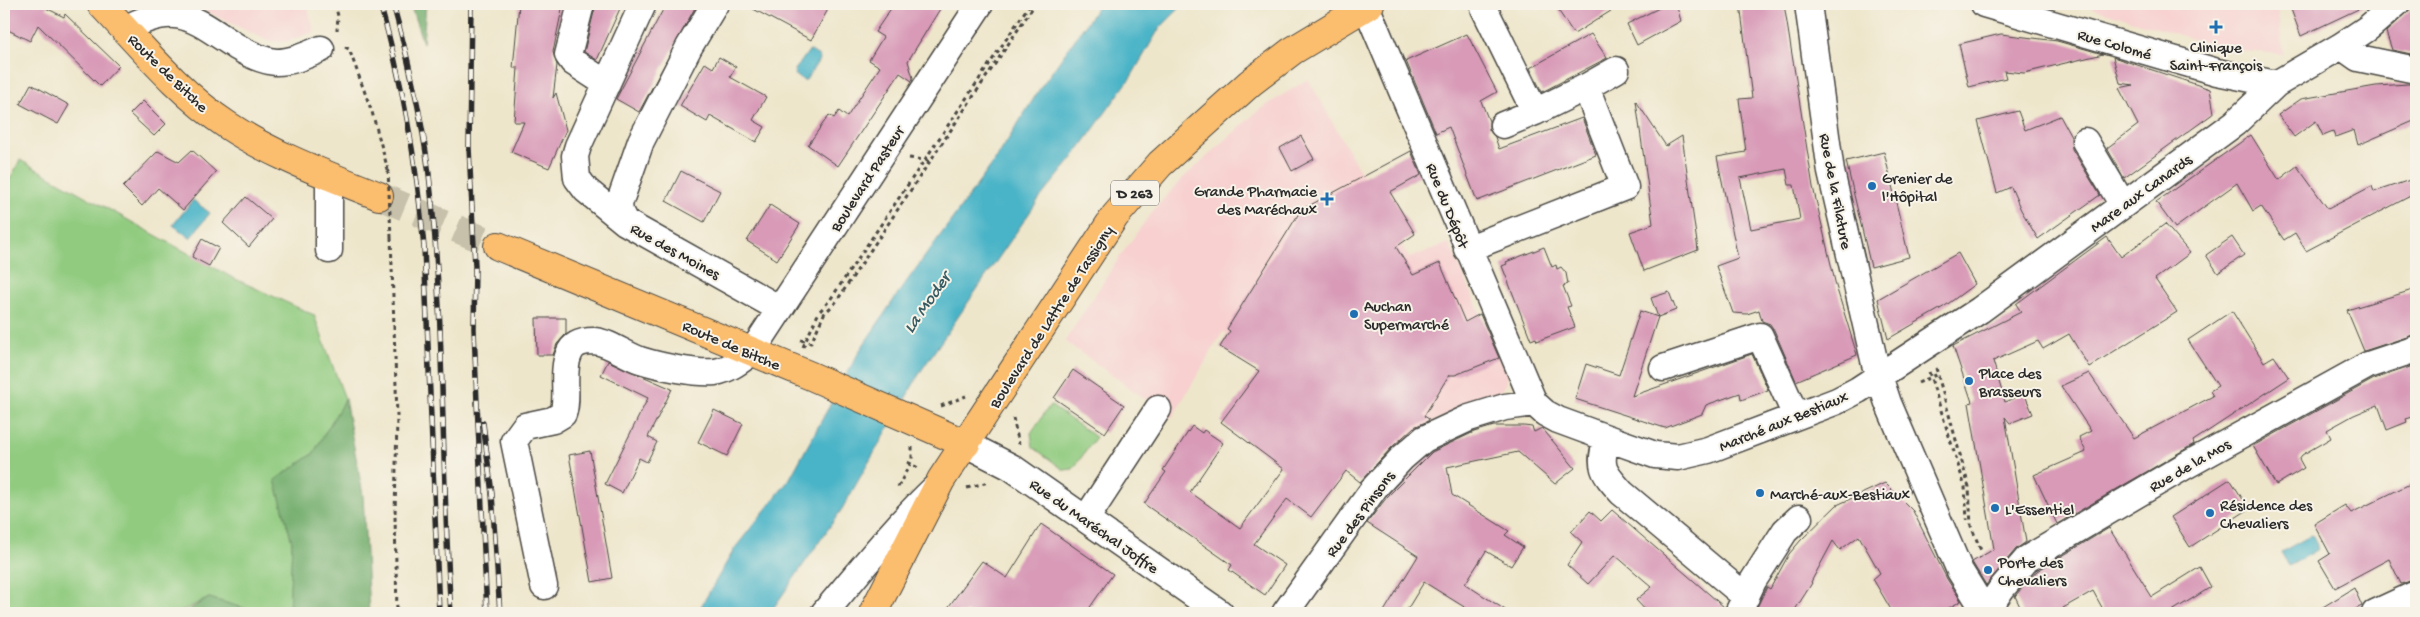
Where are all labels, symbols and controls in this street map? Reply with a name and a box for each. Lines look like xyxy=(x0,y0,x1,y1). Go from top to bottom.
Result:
marker: Clinique Saint-François xyxy=(2209,20,2223,34)
street label: Rue Colomé xyxy=(2075,27,2154,66)
street label: Route de Bitche xyxy=(122,31,211,118)
place label: Clinique Saint-François xyxy=(2170,40,2263,77)
street label: Boulevard Pasteur xyxy=(827,122,911,237)
street label: Rue de la Filature xyxy=(1813,132,1854,252)
street label: Mare aux Canards xyxy=(2087,151,2198,238)
street label: Rue du Dépôt xyxy=(1420,161,1472,253)
place label: Grenier de l'Hôpital xyxy=(1882,171,1953,208)
road number: D 263 xyxy=(1111,180,1159,206)
marker: Grenier de l'Hôpital xyxy=(1866,180,1878,192)
place label: Grande Pharmacie des Maréchaux xyxy=(1194,184,1318,221)
marker: Grande Pharmacie des Maréchaux xyxy=(1321,193,1333,205)
street label: Rue des Moines xyxy=(626,221,724,286)
street label: Boulevard de Lattre de Tassigny xyxy=(986,223,1119,414)
water label: La Moder xyxy=(900,266,958,338)
place label: Auchan Supermarché xyxy=(1364,299,1450,336)
marker: Auchan Supermarché xyxy=(1348,308,1360,320)
street label: Route de Bitche xyxy=(679,318,783,377)
place label: Place des Brasseurs xyxy=(1978,366,2042,403)
marker: Place des Brasseurs xyxy=(1963,375,1975,387)
street label: Marché aux Bestiaux xyxy=(1717,388,1852,458)
street label: Rue de la Mos xyxy=(2147,436,2236,498)
street label: Rue des Pinsons xyxy=(1323,467,1401,562)
street label: Rue du Maréchal Joffre xyxy=(1025,476,1162,580)
marker: Marché-aux-Bestiaux xyxy=(1754,487,1766,499)
place label: Marché-aux-Bestiaux xyxy=(1770,487,1911,506)
place label: Résidence des Chevaliers xyxy=(2220,498,2313,535)
marker: L'Essentiel xyxy=(1989,502,2001,514)
place label: L'Essentiel xyxy=(2005,502,2074,521)
marker: Résidence des Chevaliers xyxy=(2204,507,2216,519)
place label: Porte des Chevaliers xyxy=(1997,555,2067,592)
marker: Porte des Chevaliers xyxy=(1982,564,1994,576)

